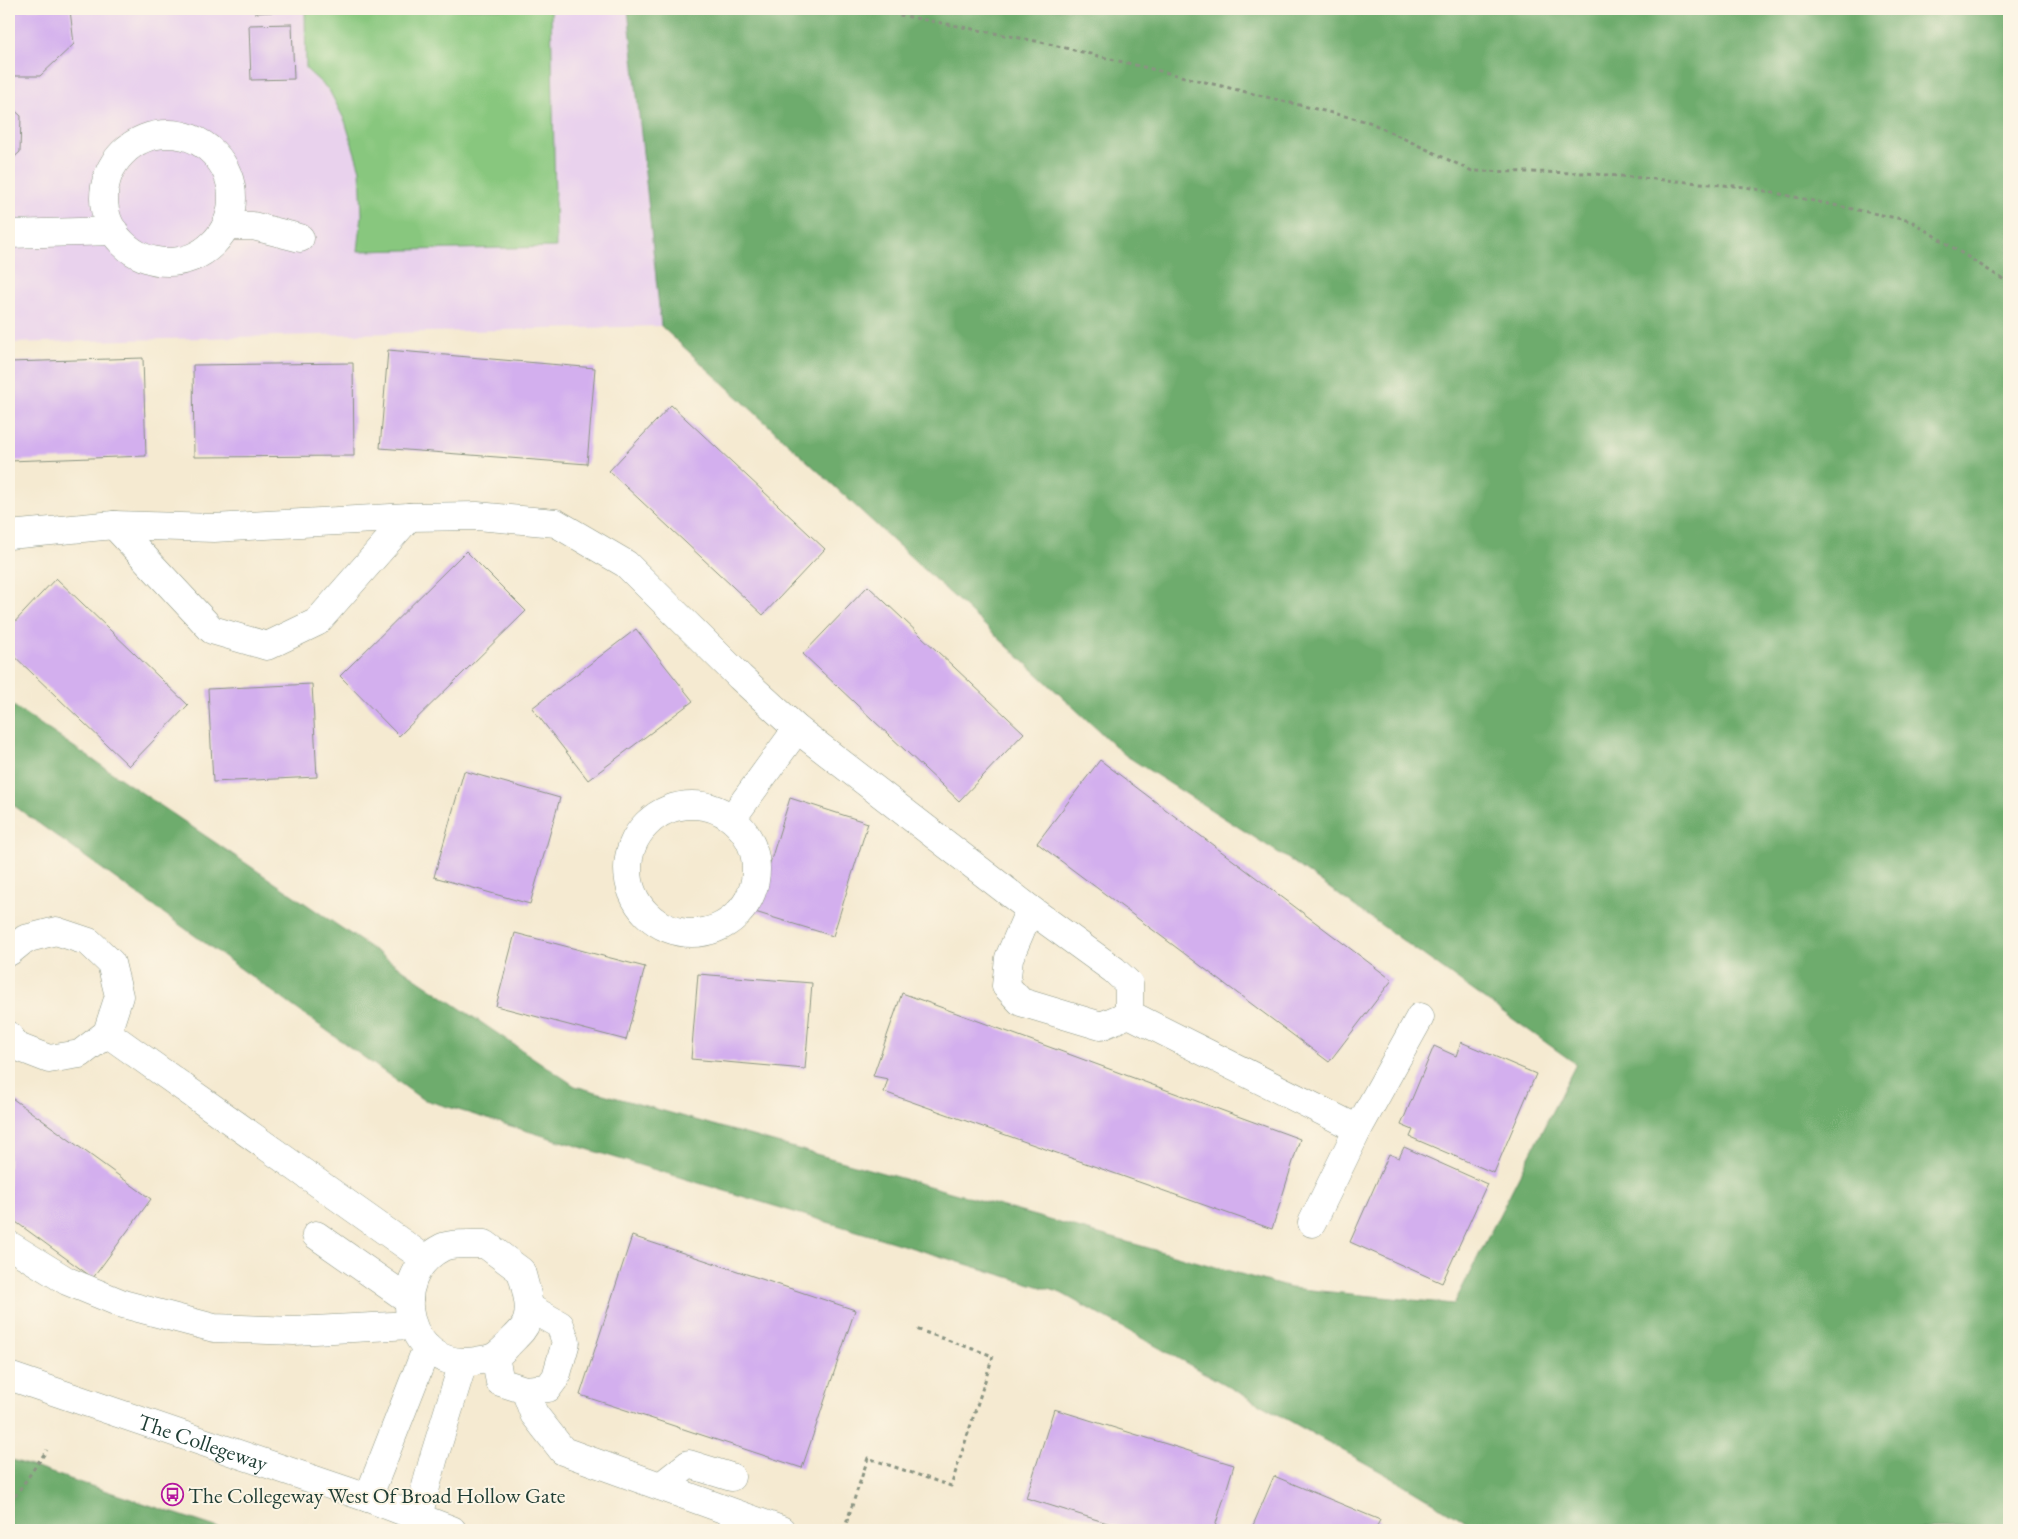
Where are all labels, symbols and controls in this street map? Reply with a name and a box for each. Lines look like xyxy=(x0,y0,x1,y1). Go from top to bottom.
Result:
street label: The Collegeway xyxy=(134,1407,272,1478)
place label: The Collegeway West Of Broad Hollow Gate xyxy=(188,1481,566,1510)
bus stop icon: The Collegeway West Of Broad Hollow Gate xyxy=(160,1483,184,1507)

